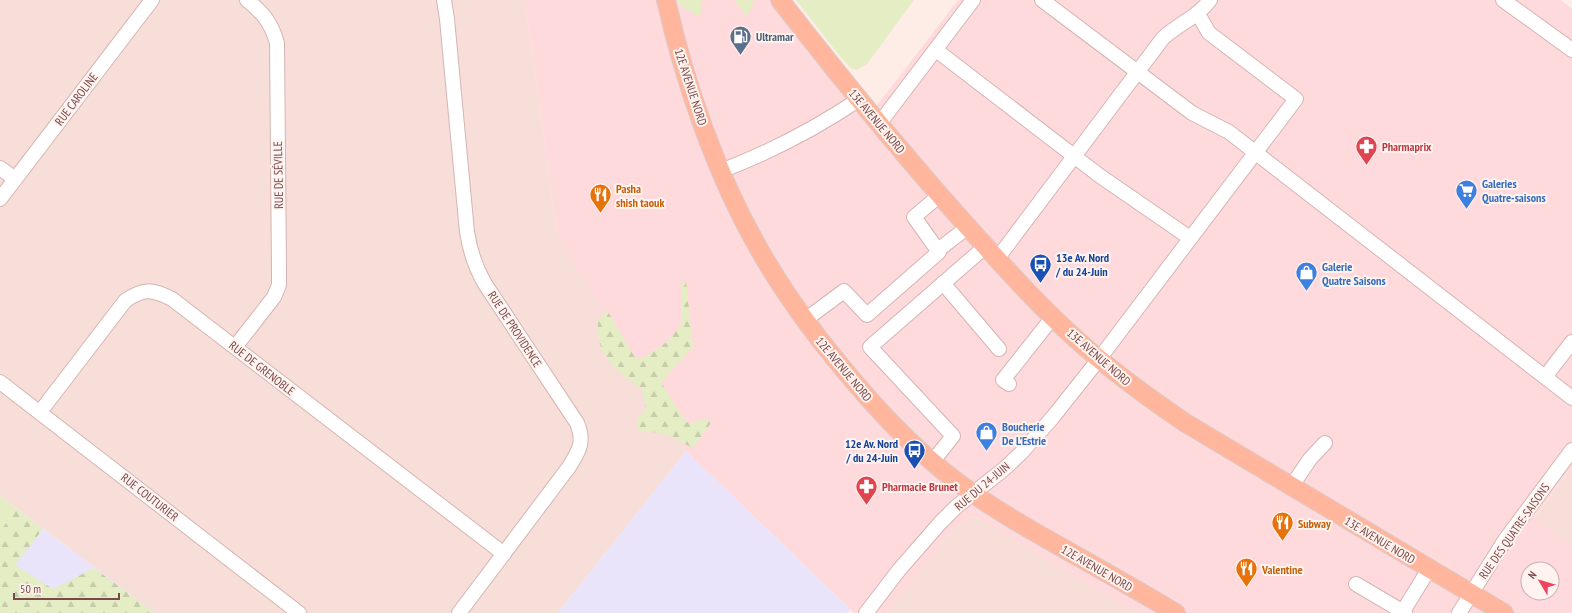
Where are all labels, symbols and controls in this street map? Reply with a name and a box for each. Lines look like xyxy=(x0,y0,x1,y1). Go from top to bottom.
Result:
fuel station icon: Ultramar xyxy=(728,23,754,56)
place label: Ultramar xyxy=(756,29,794,44)
street label: 12E AVENUE NORD xyxy=(672,47,710,127)
street label: RUE CAROLINE xyxy=(51,70,101,128)
street label: 13E AVENUE NORD xyxy=(846,86,908,156)
pharmacy icon: Pharmaprix xyxy=(1354,133,1380,166)
place label: Pharmaprix xyxy=(1382,139,1432,154)
street label: RUE DE SÉVILLE xyxy=(270,141,286,209)
place label: Galeries Quatre-saisons xyxy=(1482,176,1546,205)
supermarket icon: Galeries Quatre-saisons xyxy=(1453,177,1479,210)
place label: Pasha shish taouk xyxy=(616,181,664,210)
restaurant icon: Pasha shish taouk xyxy=(588,182,614,215)
place label: 13e Av. Nord / du 24-Juin xyxy=(1055,250,1109,279)
bus stop icon: 13e Av. Nord / du 24-Juin xyxy=(1028,251,1054,284)
place label: Galerie Quatre Saisons xyxy=(1322,259,1386,288)
shop icon: Galerie Quatre Saisons xyxy=(1293,260,1319,293)
street label: RUE DE PROVIDENCE xyxy=(485,288,545,370)
street label: 13E AVENUE NORD xyxy=(1064,325,1134,389)
street label: 12E AVENUE NORD xyxy=(813,334,875,404)
street label: RUE DE GRENOBLE xyxy=(226,338,298,398)
place label: Boucherie De L’Estrie xyxy=(1002,419,1046,448)
shop icon: Boucherie De L’Estrie xyxy=(973,420,999,453)
place label: 12e Av. Nord / du 24-Juin xyxy=(845,436,898,465)
bus stop icon: 12e Av. Nord / du 24-Juin xyxy=(901,437,927,470)
street label: RUE DU 24-JUIN xyxy=(951,459,1013,513)
street label: RUE COUTURIER xyxy=(118,470,182,524)
pharmacy icon: Pharmacie Brunet xyxy=(854,473,880,506)
place label: Pharmacie Brunet xyxy=(882,479,958,494)
street label: RUE DES QUATRE-SAISONS xyxy=(1476,480,1552,582)
restaurant icon: Subway xyxy=(1270,510,1296,543)
street label: 13E AVENUE NORD xyxy=(1342,513,1418,567)
place label: Subway xyxy=(1298,516,1331,531)
street label: 12E AVENUE NORD xyxy=(1059,542,1135,594)
restaurant icon: Valentine xyxy=(1233,556,1259,589)
north arrow xyxy=(1520,561,1560,601)
place label: Valentine xyxy=(1261,562,1303,577)
scale bar xyxy=(14,575,119,601)
text: 50 m xyxy=(20,581,41,596)

